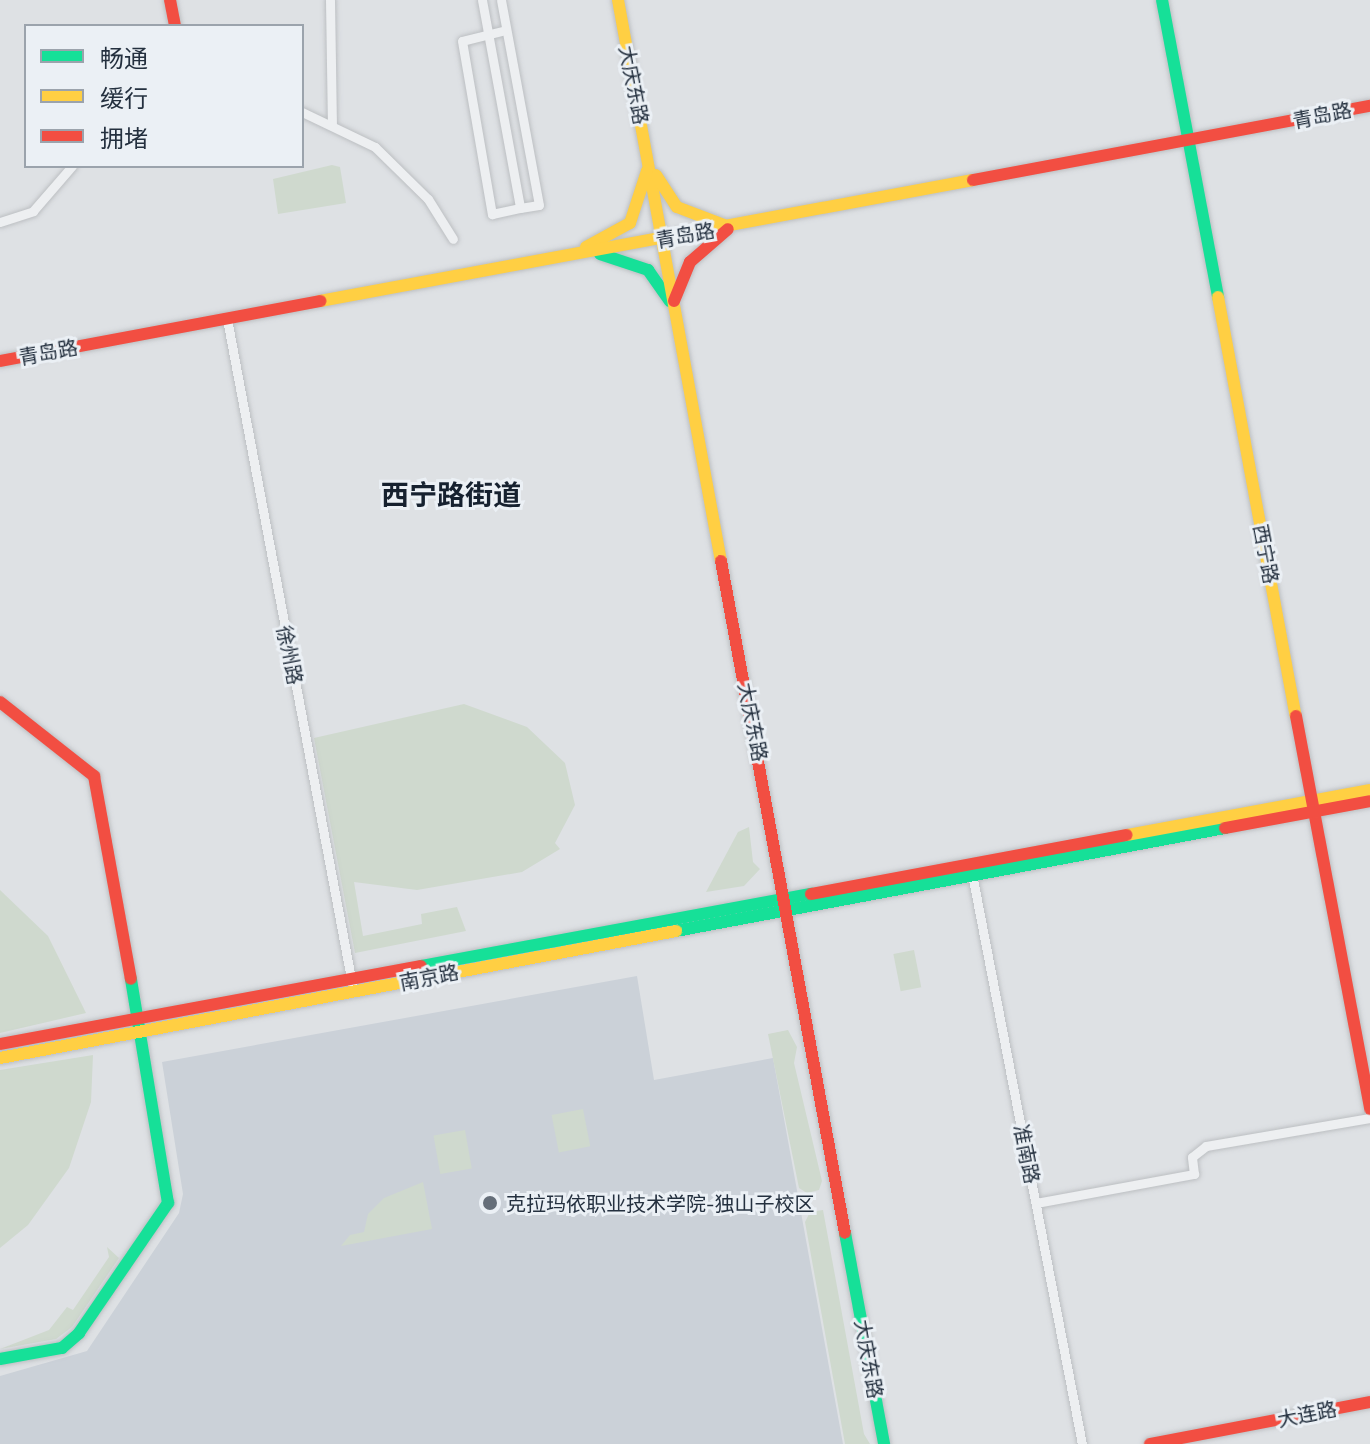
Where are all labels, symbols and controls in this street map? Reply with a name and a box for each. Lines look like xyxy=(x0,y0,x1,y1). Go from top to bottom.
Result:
legend xyxy=(24,24,304,168)
text: 畅通 xyxy=(100,43,148,72)
street label: 大庆东路 xyxy=(615,43,653,127)
text: 缓行 xyxy=(100,83,148,112)
street label: 青岛路 xyxy=(1290,97,1354,133)
text: 拥堵 xyxy=(100,123,148,152)
street label: 青岛路 xyxy=(653,218,717,252)
street label: 青岛路 xyxy=(16,335,80,369)
district label: 西宁路街道 xyxy=(381,477,521,511)
street label: 西宁路 xyxy=(1248,522,1284,586)
street label: 徐州路 xyxy=(272,623,308,687)
street label: 大庆东路 xyxy=(734,680,772,764)
street label: 南京路 xyxy=(397,959,461,995)
street label: 准南路 xyxy=(1009,1122,1045,1186)
place label: 克拉玛依职业技术学院-独山子校区 xyxy=(506,1191,814,1215)
marker: 克拉玛依职业技术学院-独山子校区 xyxy=(481,1194,499,1212)
street label: 大庆东路 xyxy=(850,1318,888,1400)
street label: 大连路 xyxy=(1275,1396,1339,1432)

